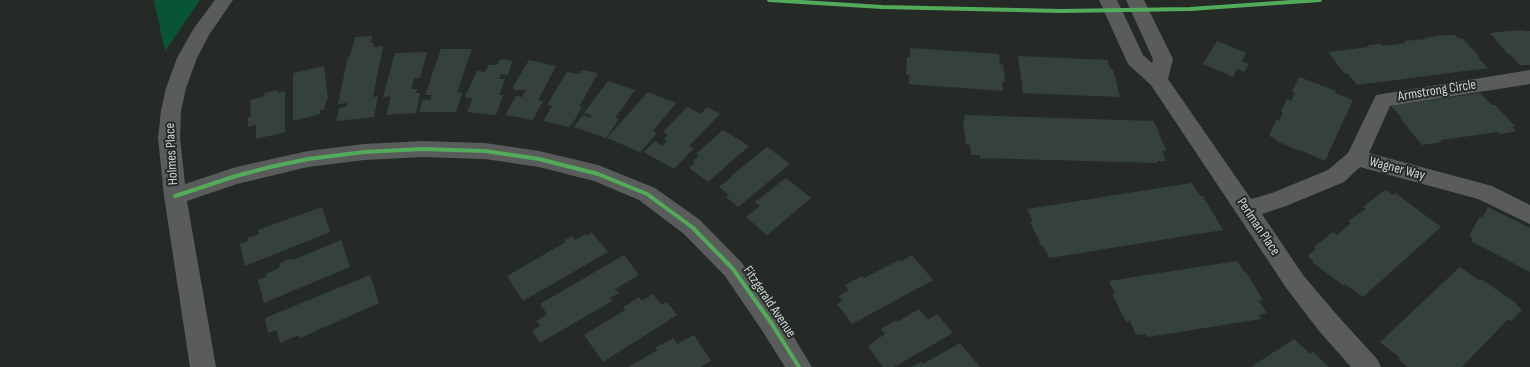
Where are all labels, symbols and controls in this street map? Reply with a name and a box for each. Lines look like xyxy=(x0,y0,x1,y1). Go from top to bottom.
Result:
street label: Armstrong Circle xyxy=(1397,77,1477,105)
street label: Holmes Place xyxy=(162,122,182,186)
street label: Wagner Way xyxy=(1367,154,1427,184)
street label: Perlman Place xyxy=(1233,195,1283,259)
street label: Fitzgerald Avenue xyxy=(739,263,799,341)

